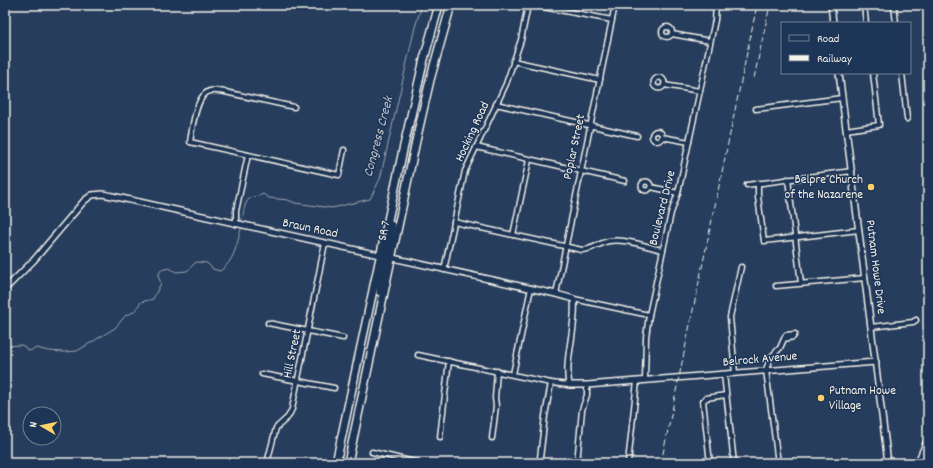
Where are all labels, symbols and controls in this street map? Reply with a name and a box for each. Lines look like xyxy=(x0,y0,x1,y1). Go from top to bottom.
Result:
legend xyxy=(781,22,911,74)
text: Road xyxy=(817,31,839,48)
text: Railway xyxy=(817,51,853,68)
water label: Congress Creek xyxy=(359,93,400,179)
street label: Hocking Road xyxy=(451,99,495,165)
street label: Poplar Street xyxy=(559,112,591,181)
street label: Boulevard Drive xyxy=(644,168,682,248)
place label: Belpre Church of the Nazarene xyxy=(784,171,863,205)
marker: Belpre Church of the Nazarene xyxy=(866,182,876,192)
street label: Braun Road xyxy=(281,214,339,244)
street label: SR 7 xyxy=(374,219,396,243)
street label: Putnam Howe Drive xyxy=(860,219,890,316)
street label: Hill Street xyxy=(279,327,308,380)
street label: Belrock Avenue xyxy=(722,347,798,373)
place label: Putnam Howe Village xyxy=(829,382,896,416)
marker: Putnam Howe Village xyxy=(816,393,826,403)
north arrow xyxy=(22,406,62,446)
text: N xyxy=(26,420,43,429)

